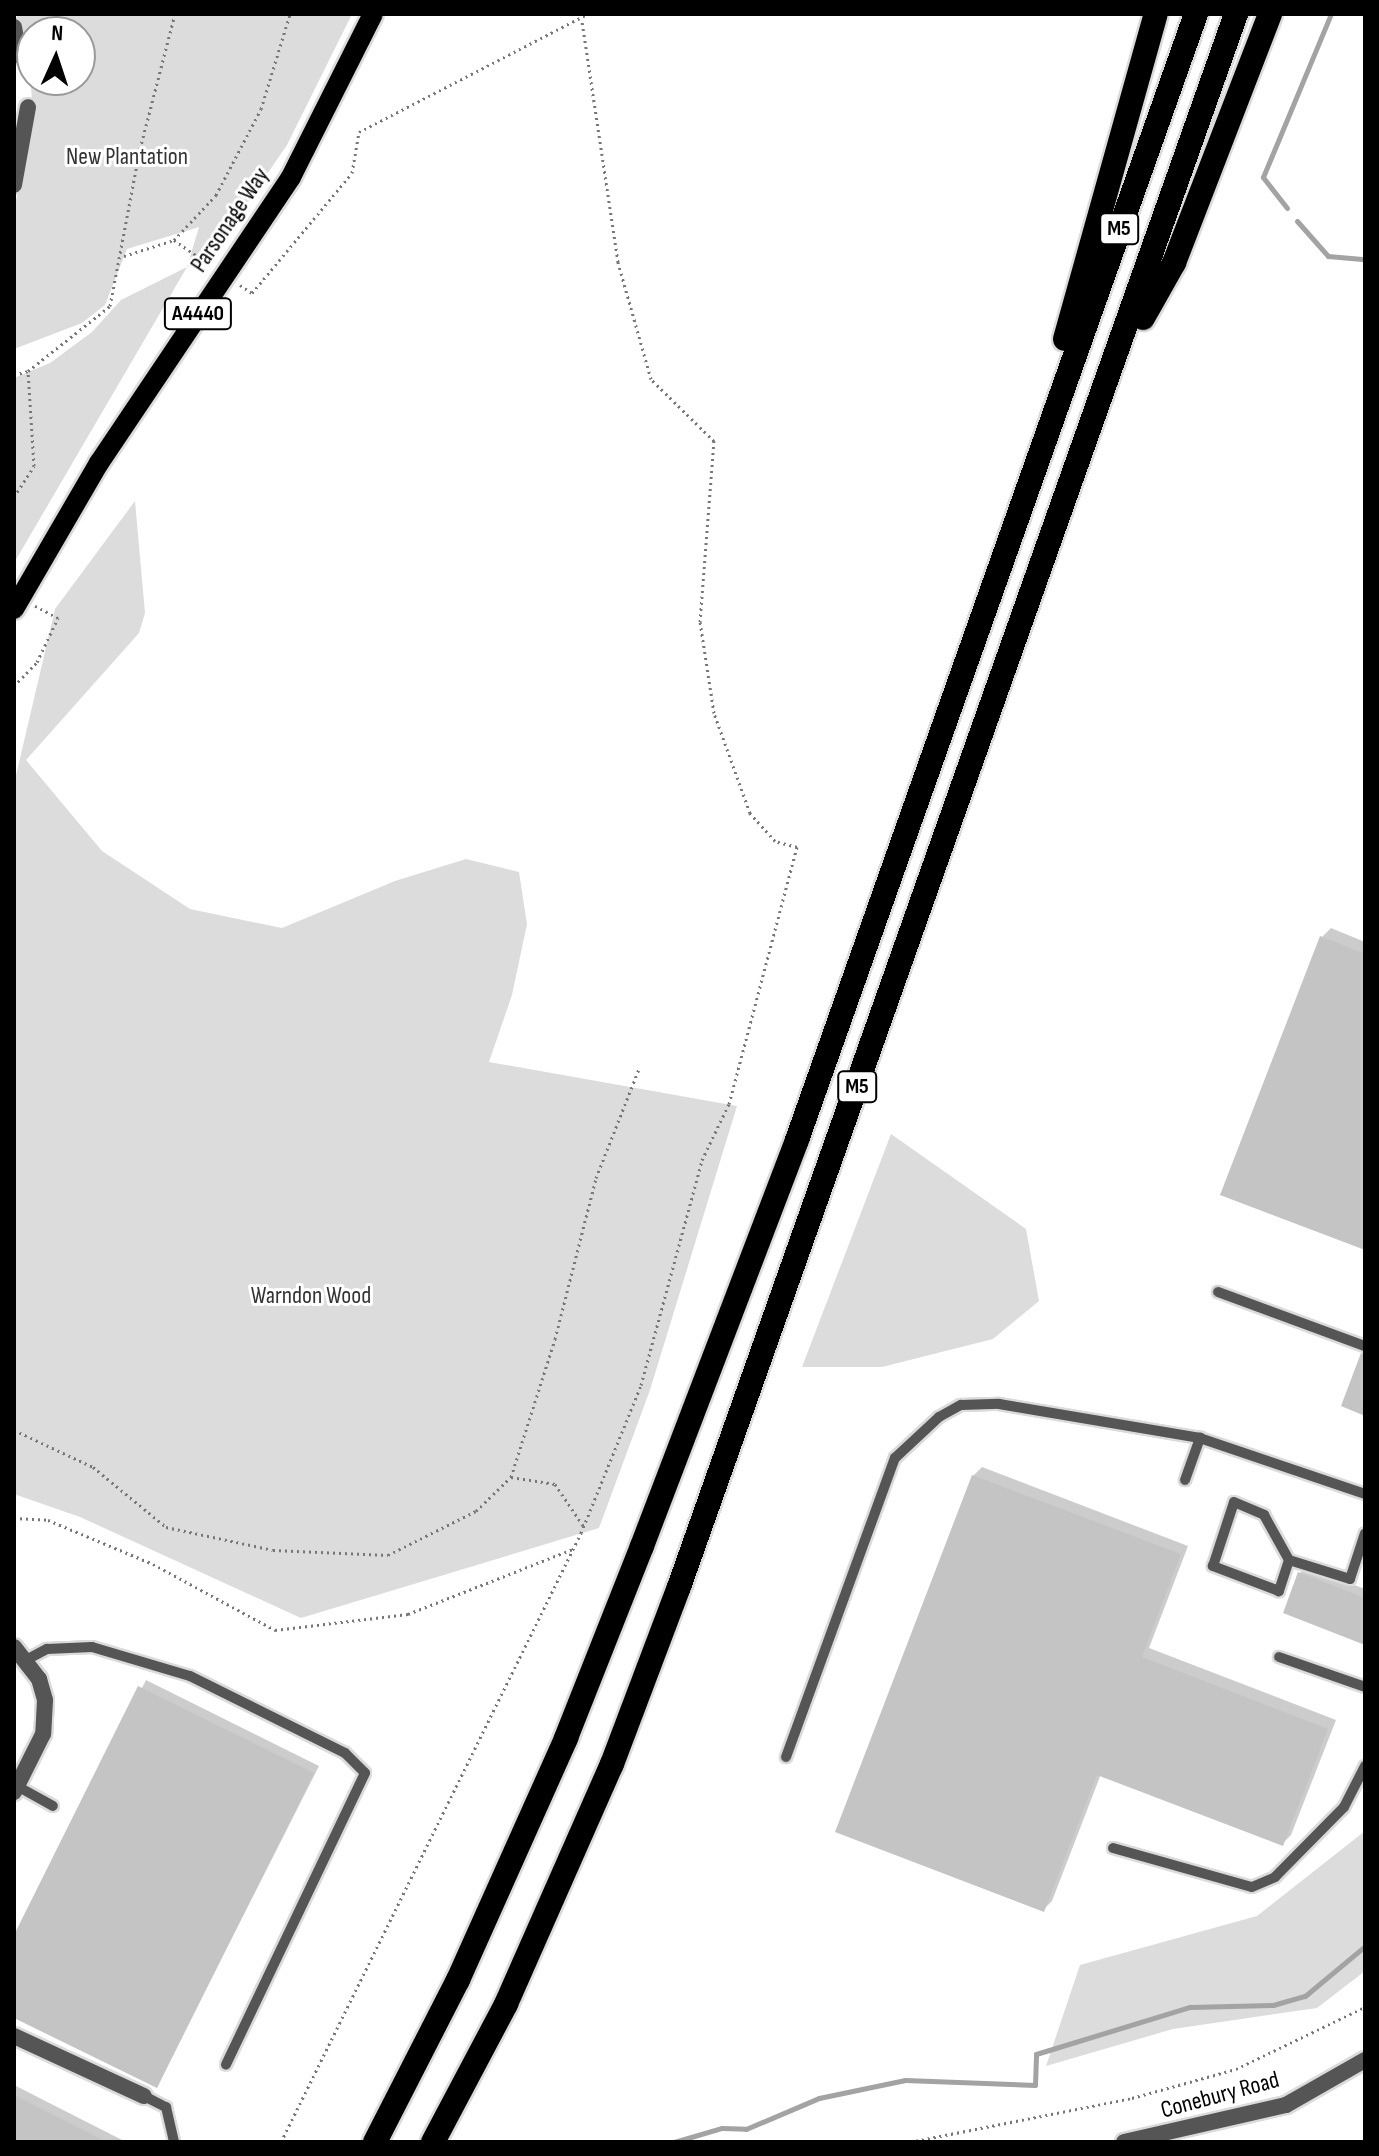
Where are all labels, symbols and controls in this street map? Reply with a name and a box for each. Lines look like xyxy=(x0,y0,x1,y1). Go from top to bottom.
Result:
north arrow xyxy=(16,16,96,96)
text: N xyxy=(51,20,64,47)
park label: New Plantation xyxy=(66,143,188,171)
street label: Parsonage Way xyxy=(185,162,275,278)
road number: M5 xyxy=(1099,211,1139,247)
road number: A4440 xyxy=(162,296,234,332)
road number: M5 xyxy=(837,1069,877,1105)
park label: Warndon Wood xyxy=(251,1282,371,1310)
street label: Conebury Road xyxy=(1158,2065,1282,2125)

